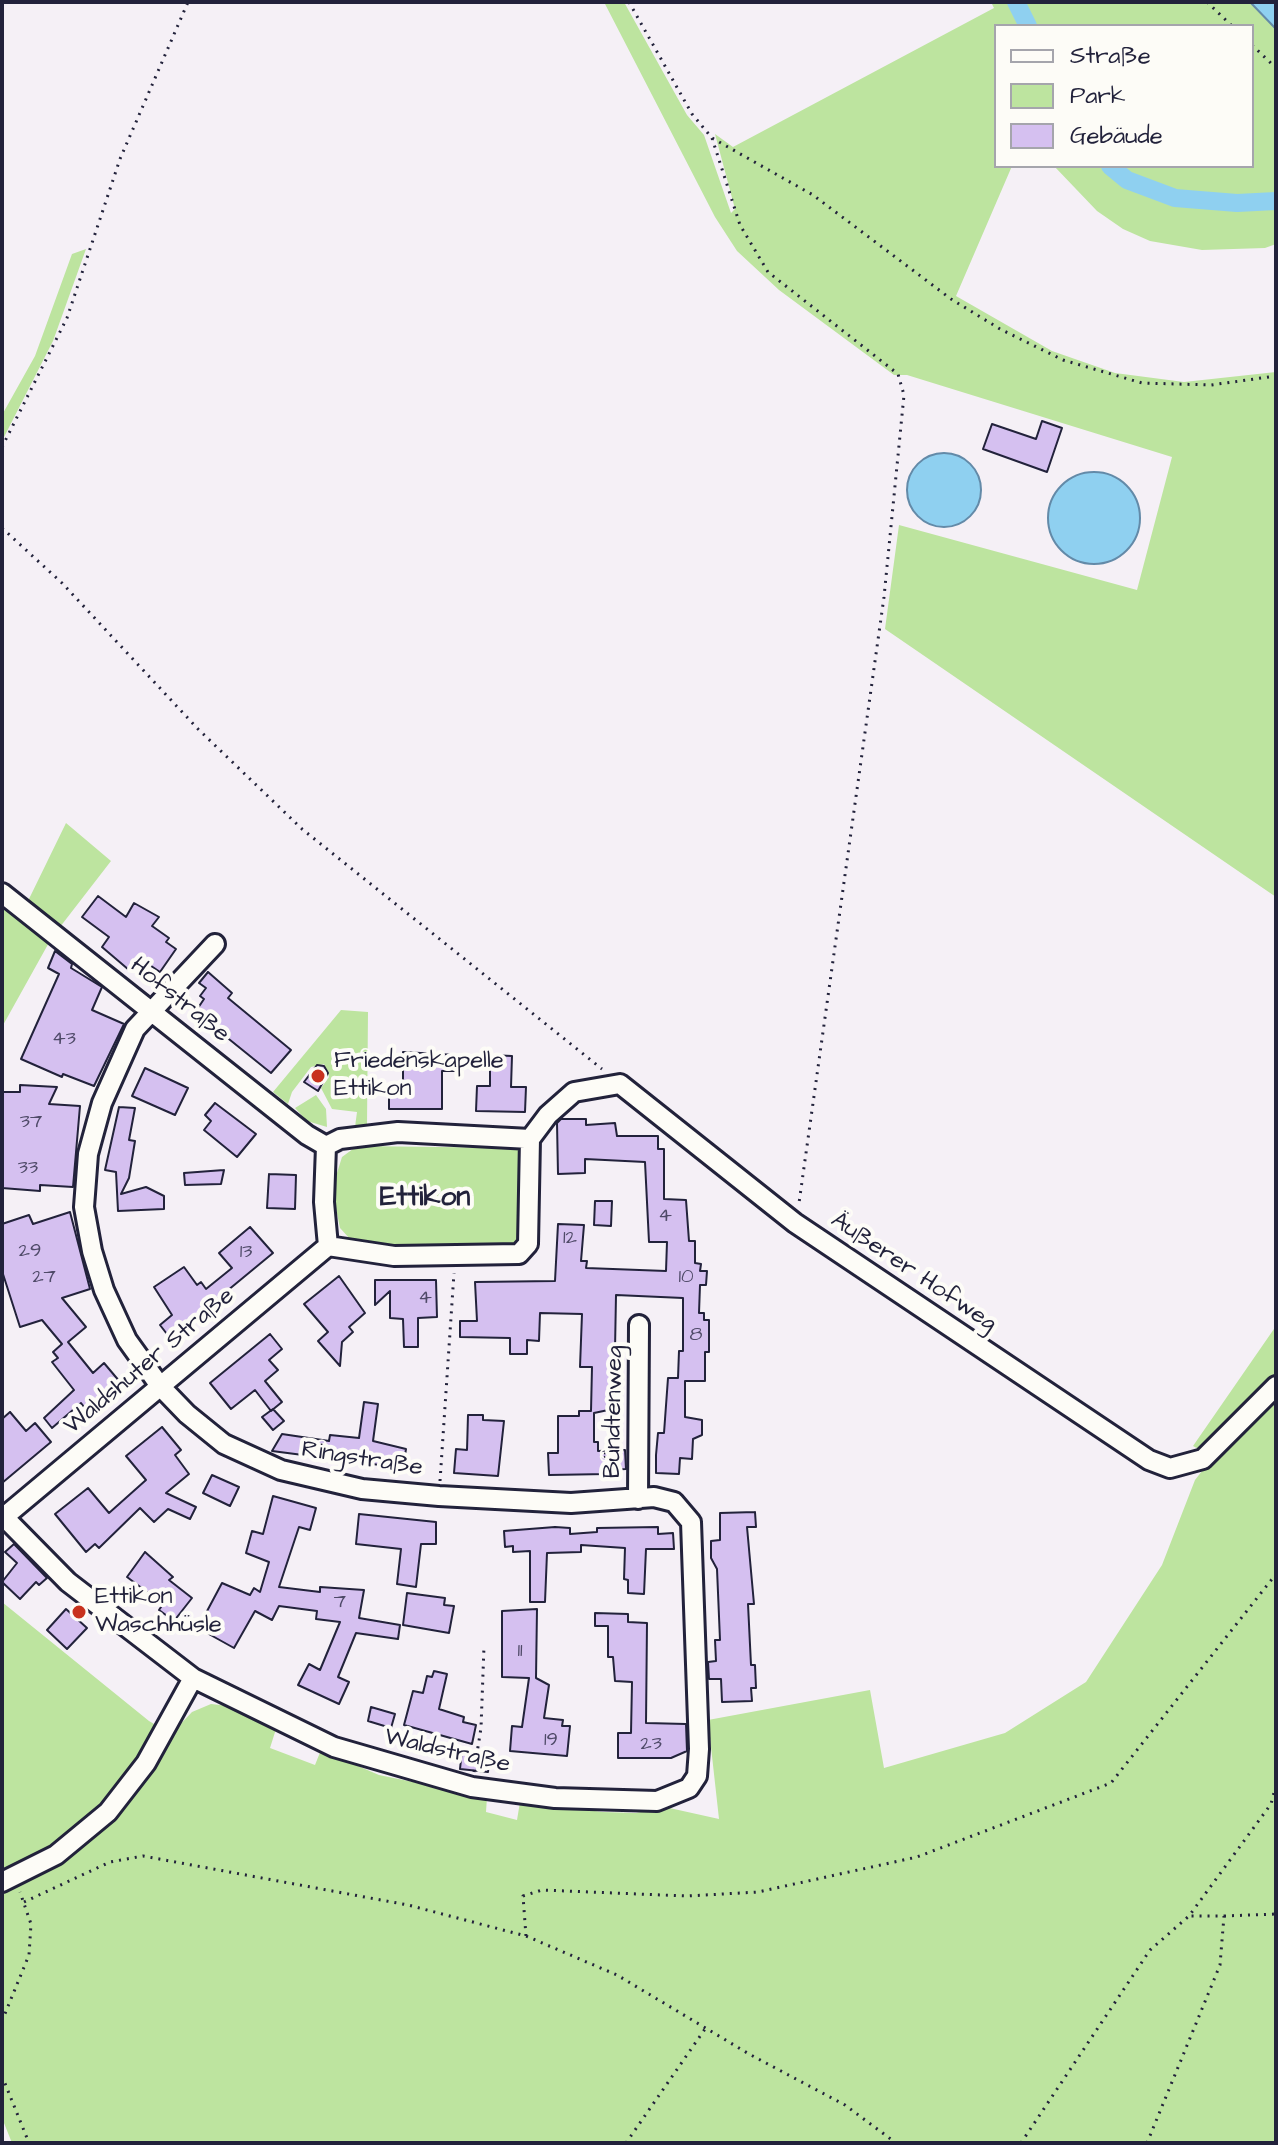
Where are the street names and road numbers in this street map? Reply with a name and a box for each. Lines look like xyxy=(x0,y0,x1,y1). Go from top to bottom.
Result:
street label: Hofstraße xyxy=(123,952,235,1050)
street label: Äußerer Hofweg xyxy=(825,1207,1001,1339)
street label: Waldshuter Straße xyxy=(59,1282,241,1442)
street label: Bündtenweg xyxy=(599,1345,631,1479)
street label: Ringstraße xyxy=(299,1436,425,1484)
street label: Waldstraße xyxy=(381,1724,513,1780)

